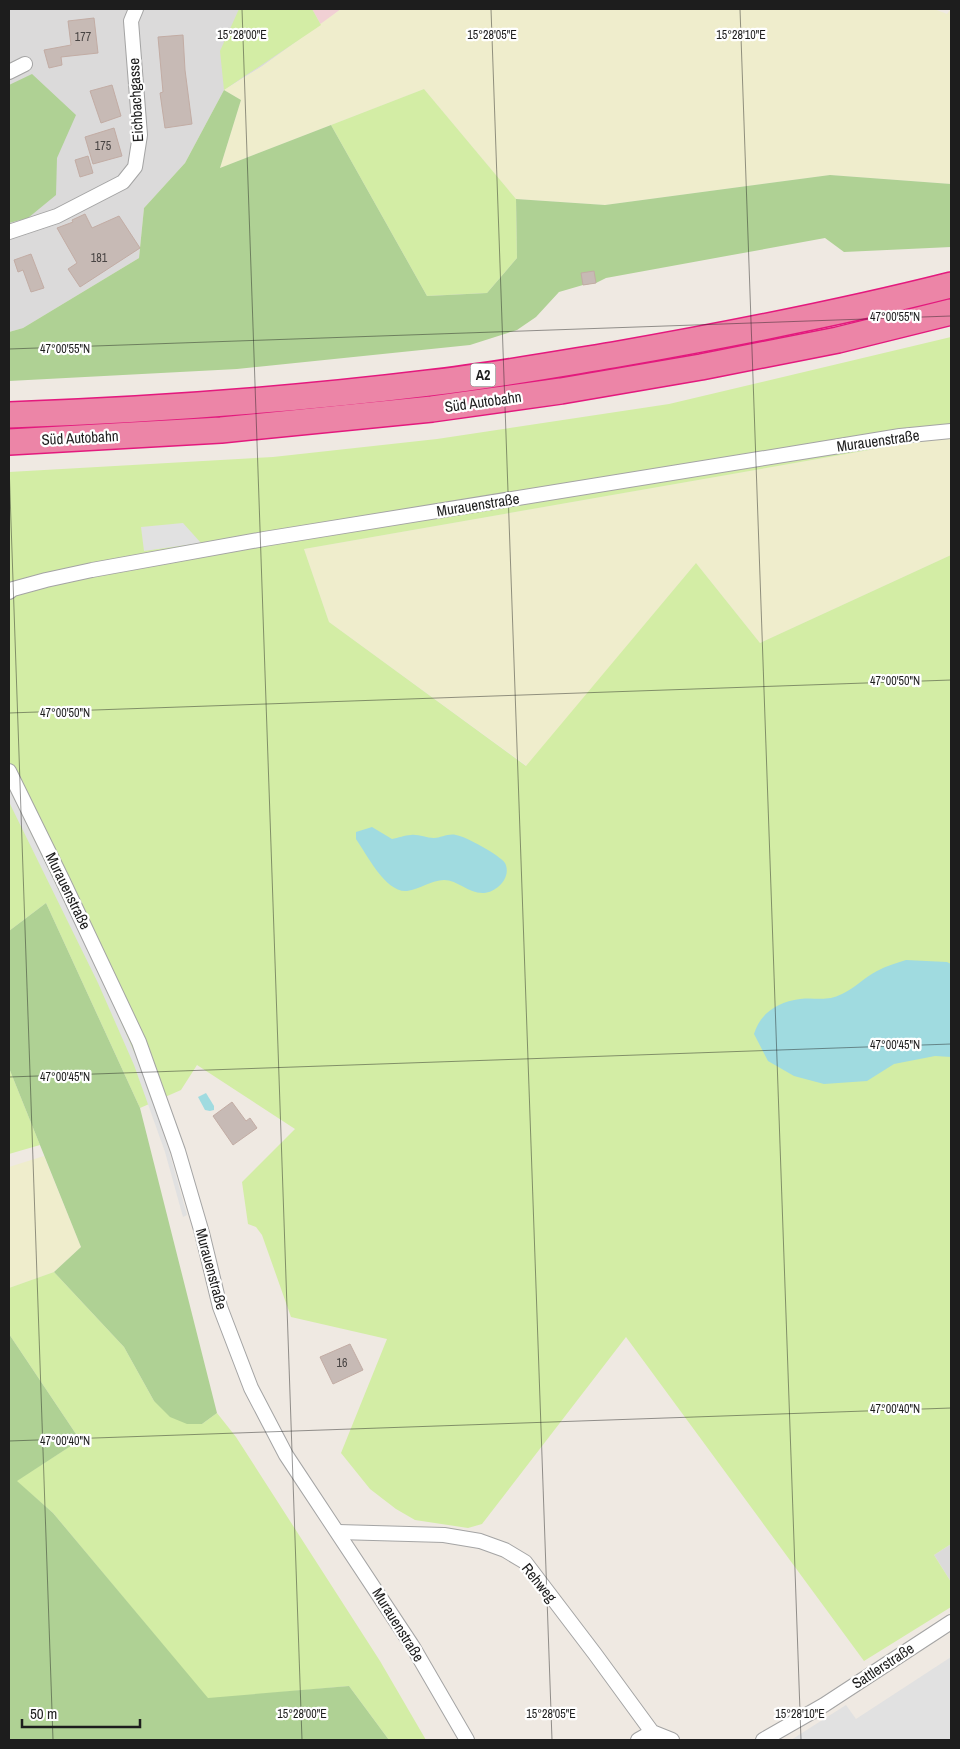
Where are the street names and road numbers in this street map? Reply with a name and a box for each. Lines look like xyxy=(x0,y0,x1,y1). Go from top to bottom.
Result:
street label: Eichbachgasse xyxy=(123,57,148,143)
road number: A2 xyxy=(470,364,496,386)
street label: Süd Autobahn xyxy=(443,386,523,417)
street label: Murauenstraße xyxy=(835,424,921,457)
street label: Süd Autobahn xyxy=(41,425,119,450)
street label: Murauenstraße xyxy=(435,488,521,521)
street label: Murauenstraße xyxy=(41,849,96,933)
street label: Murauenstraße xyxy=(191,1226,232,1312)
street label: Rehweg xyxy=(517,1559,562,1607)
street label: Murauenstraße xyxy=(367,1584,430,1666)
street label: Sattlerstraße xyxy=(847,1638,918,1694)

